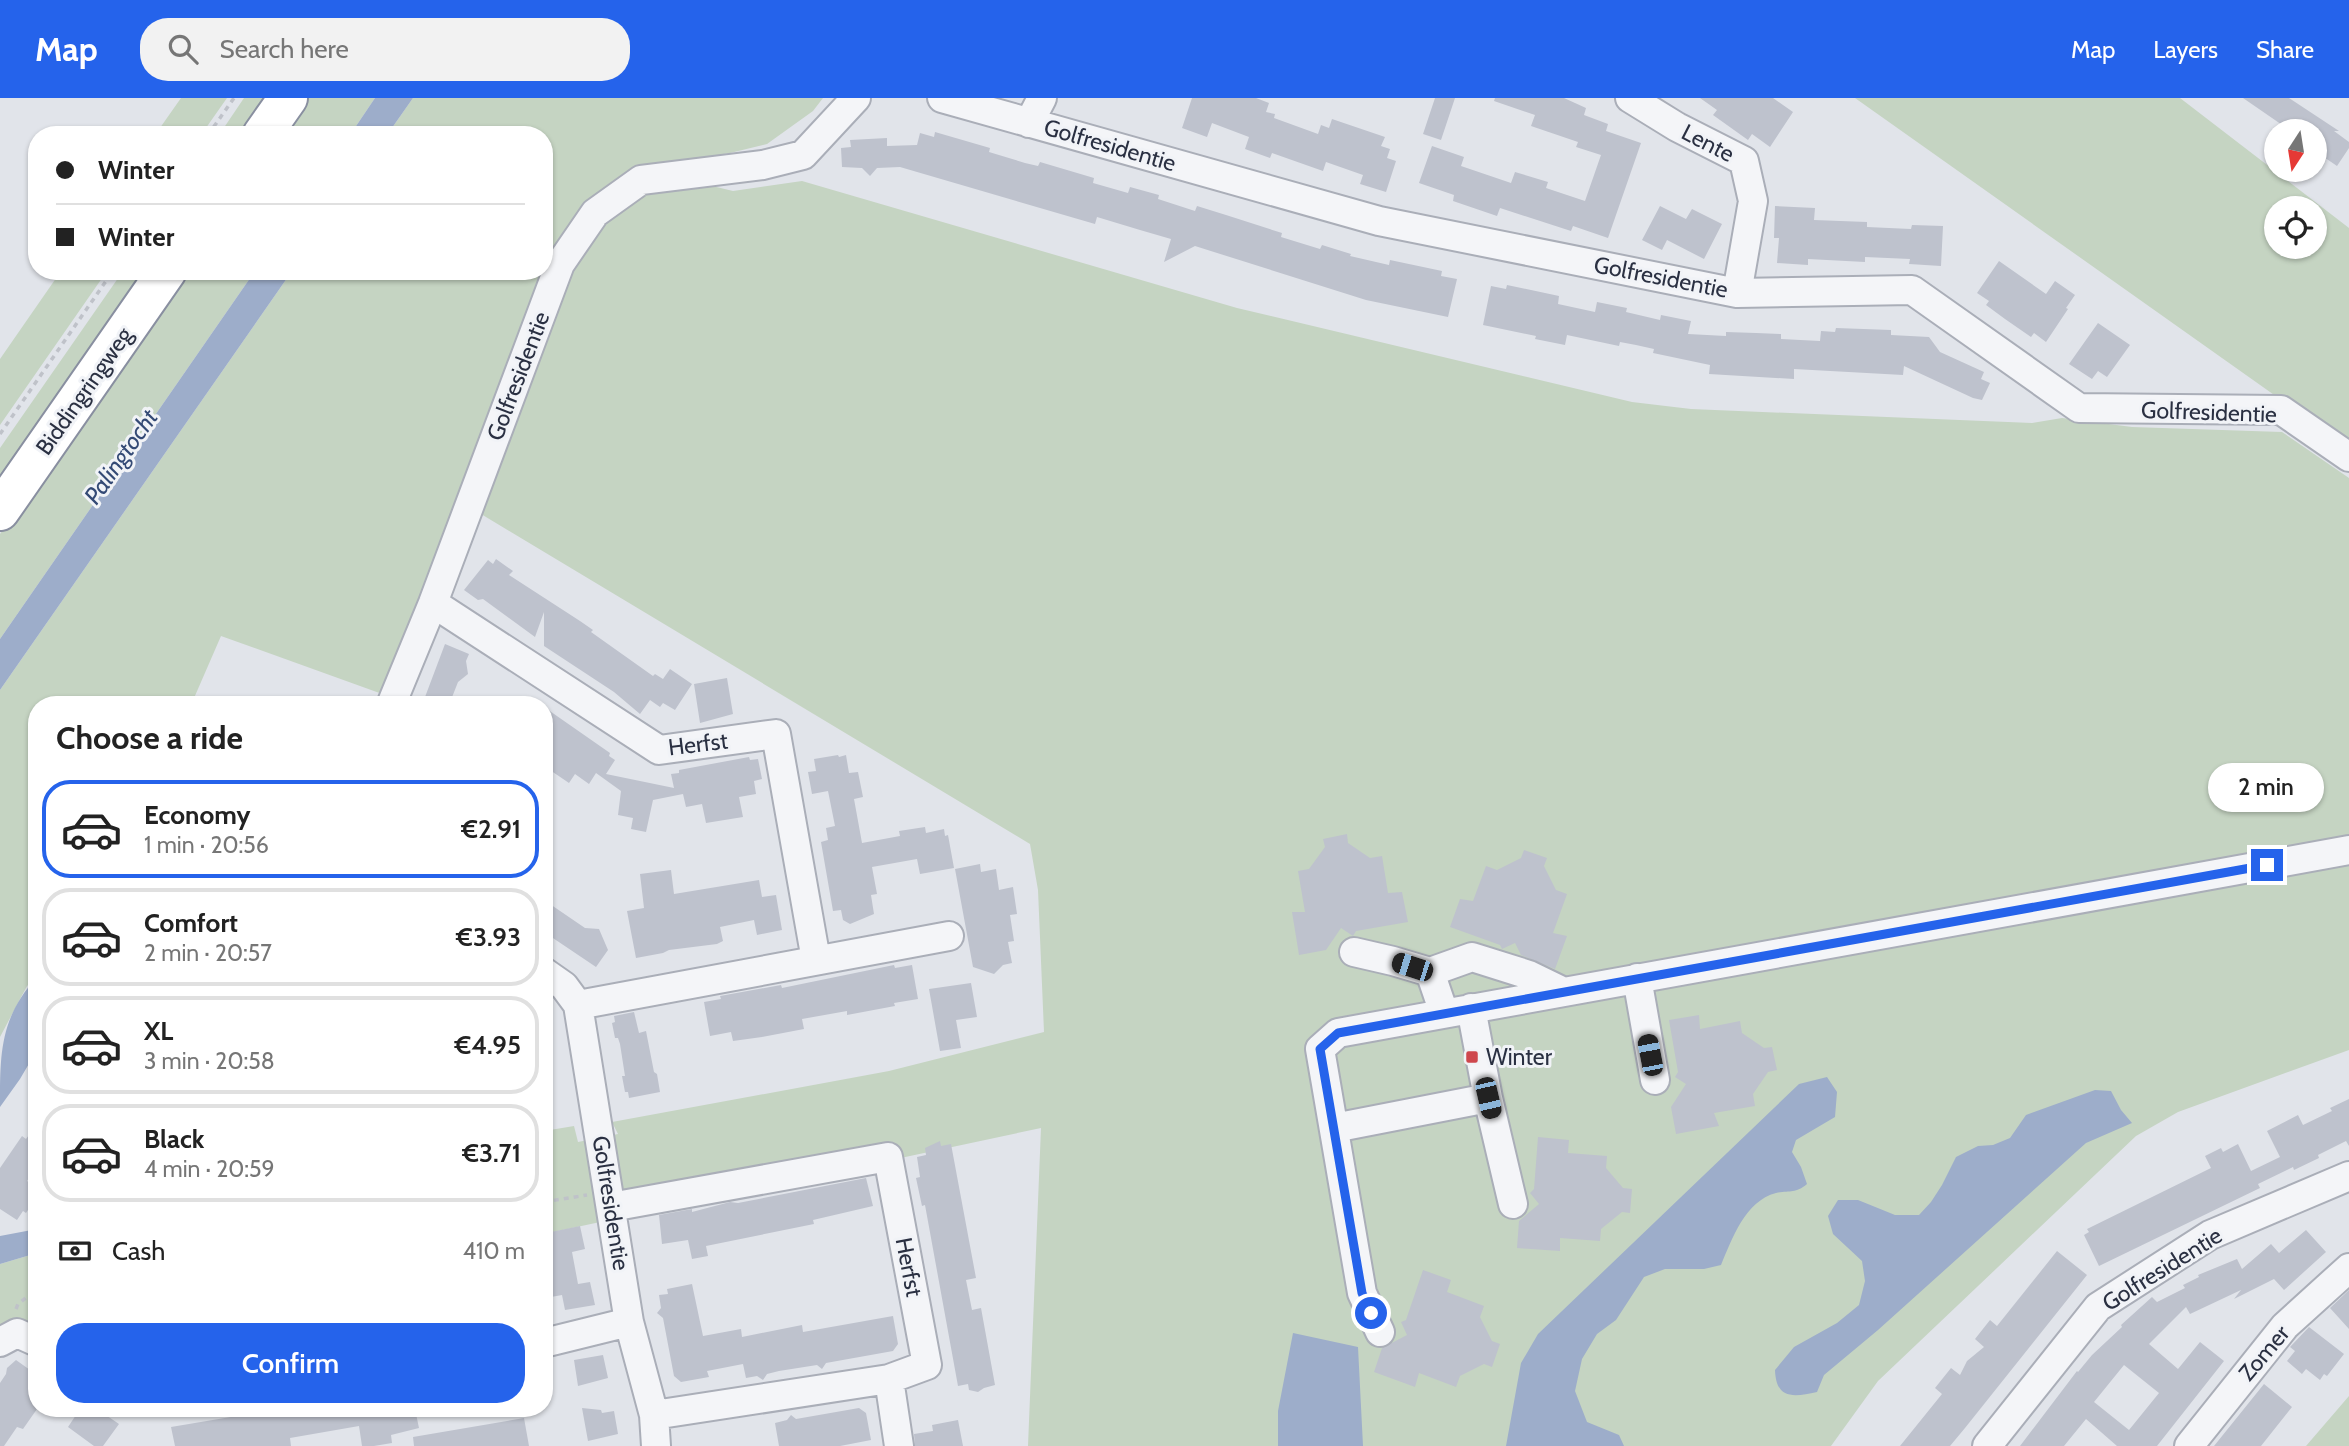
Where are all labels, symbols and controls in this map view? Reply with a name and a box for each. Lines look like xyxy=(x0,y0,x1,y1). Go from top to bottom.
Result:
search box xyxy=(140,18,630,81)
text: Map xyxy=(35,29,98,69)
icon: search xyxy=(164,30,202,68)
text: Search here xyxy=(220,33,349,65)
text: Map xyxy=(2071,35,2115,64)
text: Layers xyxy=(2153,35,2218,64)
text: Share xyxy=(2256,35,2314,64)
street label: Golfresidentie xyxy=(1041,113,1179,177)
street label: Lente xyxy=(1677,118,1739,168)
north arrow xyxy=(2264,119,2328,182)
map controls xyxy=(2264,119,2327,259)
text: Winter xyxy=(98,154,174,186)
button: locate xyxy=(2264,196,2327,259)
text: Winter xyxy=(98,221,174,253)
street label: Golfresidentie xyxy=(1592,250,1731,304)
street label: Golfresidentie xyxy=(481,307,555,444)
street label: Biddingringweg xyxy=(30,321,139,460)
street label: Golfresidentie xyxy=(2141,396,2278,428)
water label: Palingtocht xyxy=(78,403,164,509)
text: Choose a ride xyxy=(56,718,243,757)
street label: Herfst xyxy=(667,726,730,762)
callout: 2 min xyxy=(2209,764,2325,812)
text: 2 min xyxy=(2238,773,2294,801)
icon: car xyxy=(60,798,123,861)
text: Economy xyxy=(144,799,250,831)
text: €2.91 xyxy=(461,813,521,845)
text: 1 min · 20:56 xyxy=(144,831,269,859)
route end xyxy=(2251,849,2283,881)
icon: car xyxy=(60,906,123,969)
text: Comfort xyxy=(144,907,238,939)
text: €3.93 xyxy=(456,921,521,953)
text: 2 min · 20:57 xyxy=(144,939,272,967)
car xyxy=(1389,951,1436,983)
icon: car xyxy=(60,1014,123,1077)
text: XL xyxy=(144,1015,173,1047)
text: €4.95 xyxy=(455,1029,521,1061)
car xyxy=(1636,1032,1665,1078)
place label: Winter xyxy=(1486,1043,1553,1071)
text: 3 min · 20:58 xyxy=(144,1047,275,1075)
marker: Winter xyxy=(1464,1049,1480,1065)
car xyxy=(1474,1075,1503,1121)
icon: car xyxy=(60,1122,123,1185)
text: Black xyxy=(144,1123,204,1155)
street label: Golfresidentie xyxy=(587,1134,635,1272)
text: €3.71 xyxy=(462,1137,521,1169)
text: 4 min · 20:59 xyxy=(144,1155,275,1183)
street label: Golfresidentie xyxy=(2097,1221,2227,1317)
icon: cash xyxy=(56,1232,94,1270)
text: Cash xyxy=(112,1235,165,1267)
street label: Herfst xyxy=(890,1235,928,1299)
text: 410 m xyxy=(463,1237,525,1265)
route start xyxy=(1355,1297,1387,1329)
street label: Zomer xyxy=(2233,1319,2296,1386)
button: Confirm xyxy=(56,1323,525,1403)

